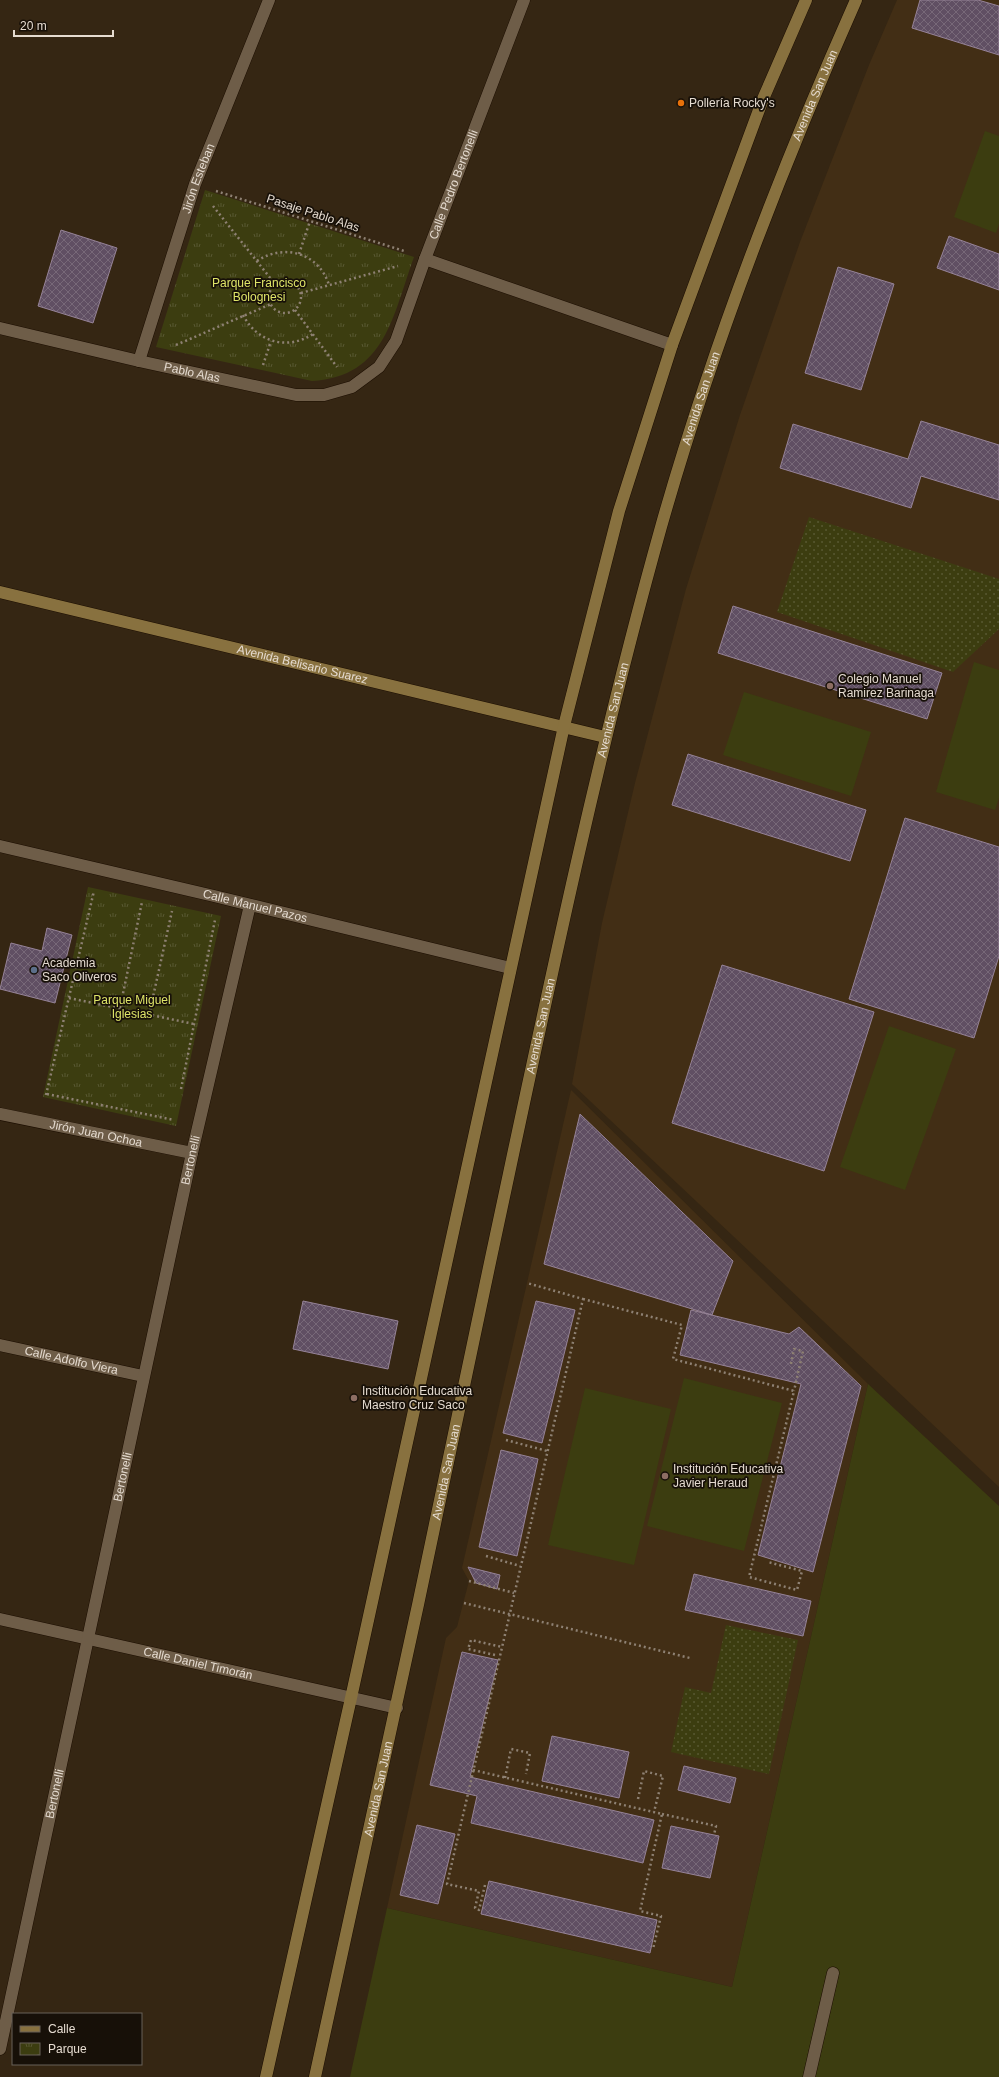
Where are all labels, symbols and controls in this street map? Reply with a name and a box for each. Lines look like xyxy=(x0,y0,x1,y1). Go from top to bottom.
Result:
scale bar xyxy=(14,12,113,38)
text: 20 m xyxy=(20,19,47,33)
street label: Avenida San Juan xyxy=(790,48,840,143)
place label: Pollería Rocky's xyxy=(689,96,775,110)
marker: Pollería Rocky's xyxy=(676,98,686,108)
street label: Calle Pedro Bertonelli xyxy=(426,128,481,241)
street label: Jirón Esteban xyxy=(179,141,218,215)
street label: Pasaje Pablo Alas xyxy=(265,191,361,235)
park label: Parque Francisco Bolognesi xyxy=(212,276,306,304)
street label: Avenida San Juan xyxy=(679,350,723,447)
street label: Pablo Alas xyxy=(163,360,221,385)
street label: Avenida Belisario Suarez xyxy=(236,642,369,687)
street label: Avenida San Juan xyxy=(595,661,632,759)
place label: Colegio Manuel Ramirez Barinaga xyxy=(838,672,934,700)
marker: Colegio Manuel Ramirez Barinaga xyxy=(825,681,835,691)
street label: Calle Manuel Pazos xyxy=(201,887,309,925)
place label: Academia Saco Oliveros xyxy=(42,956,117,984)
marker: Academia Saco Oliveros xyxy=(29,965,39,975)
street label: Avenida San Juan xyxy=(523,977,558,1075)
park label: Parque Miguel Iglesias xyxy=(93,993,171,1021)
street label: Jirón Juan Ochoa xyxy=(48,1117,144,1150)
street label: Bertonelli xyxy=(178,1134,203,1186)
street label: Calle Adolfo Viera xyxy=(23,1344,120,1377)
place label: Institución Educativa Maestro Cruz Saco xyxy=(362,1384,472,1412)
marker: Institución Educativa Maestro Cruz Saco xyxy=(349,1393,359,1403)
street label: Avenida San Juan xyxy=(429,1423,463,1521)
street label: Bertonelli xyxy=(110,1451,135,1503)
place label: Institución Educativa Javier Heraud xyxy=(673,1462,783,1490)
marker: Institución Educativa Javier Heraud xyxy=(660,1471,670,1481)
street label: Calle Daniel Timorán xyxy=(142,1644,254,1682)
street label: Avenida San Juan xyxy=(361,1740,395,1838)
street label: Bertonelli xyxy=(43,1768,67,1820)
legend xyxy=(12,2013,142,2065)
text: Calle xyxy=(48,2022,76,2036)
text: Parque xyxy=(48,2042,87,2056)

